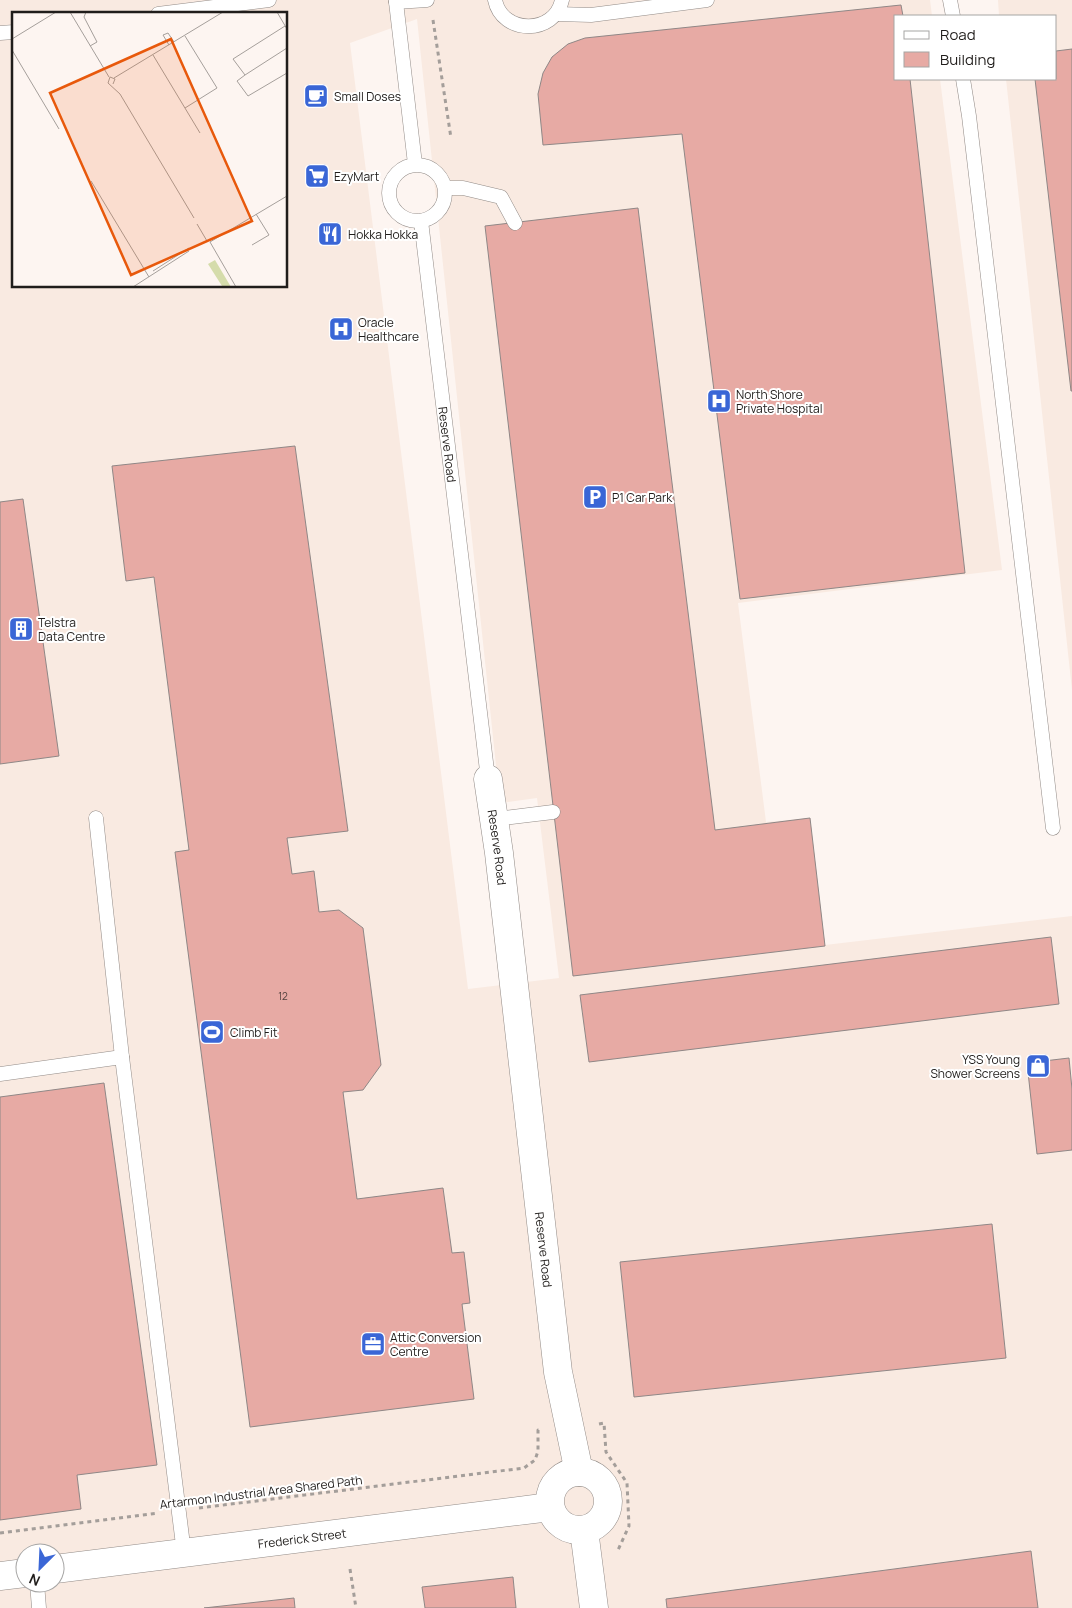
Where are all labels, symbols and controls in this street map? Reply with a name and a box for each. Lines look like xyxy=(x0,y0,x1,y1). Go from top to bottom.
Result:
inset map xyxy=(12,12,288,288)
legend xyxy=(894,15,1057,80)
text: Road xyxy=(940,24,976,45)
text: Building xyxy=(940,49,995,70)
cafe icon: Small Doses xyxy=(303,83,329,109)
place label: Small Doses xyxy=(334,88,401,105)
supermarket icon: EzyMart xyxy=(304,163,330,189)
place label: EzyMart xyxy=(334,168,379,185)
restaurant icon: Hokka Hokka xyxy=(317,221,343,247)
place label: Hokka Hokka xyxy=(348,226,418,243)
place label: Oracle Healthcare xyxy=(358,314,419,345)
hospital icon: Oracle Healthcare xyxy=(328,316,354,342)
place label: North Shore Private Hospital xyxy=(736,386,823,417)
hospital icon: North Shore Private Hospital xyxy=(706,388,732,414)
street label: Reserve Road xyxy=(435,406,461,483)
parking icon: P1 Car Park xyxy=(582,484,608,510)
place label: P1 Car Park xyxy=(612,489,673,506)
place label: Telstra Data Centre xyxy=(38,614,105,645)
building icon: Telstra Data Centre xyxy=(8,616,34,642)
street label: Reserve Road xyxy=(484,808,511,886)
house number: 12 xyxy=(278,989,288,1003)
sports icon: Climb Fit xyxy=(199,1019,225,1045)
place label: Climb Fit xyxy=(230,1024,278,1041)
place label: YSS Young Shower Screens xyxy=(930,1051,1020,1082)
shop icon: YSS Young Shower Screens xyxy=(1025,1053,1051,1079)
street label: Reserve Road xyxy=(531,1211,557,1288)
place label: Attic Conversion Centre xyxy=(390,1329,481,1360)
office icon: Attic Conversion Centre xyxy=(360,1331,386,1357)
street label: Artarmon Industrial Area Shared Path xyxy=(159,1471,363,1513)
street label: Frederick Street xyxy=(257,1524,347,1552)
north arrow xyxy=(15,1543,65,1593)
text: N xyxy=(26,1570,43,1591)

